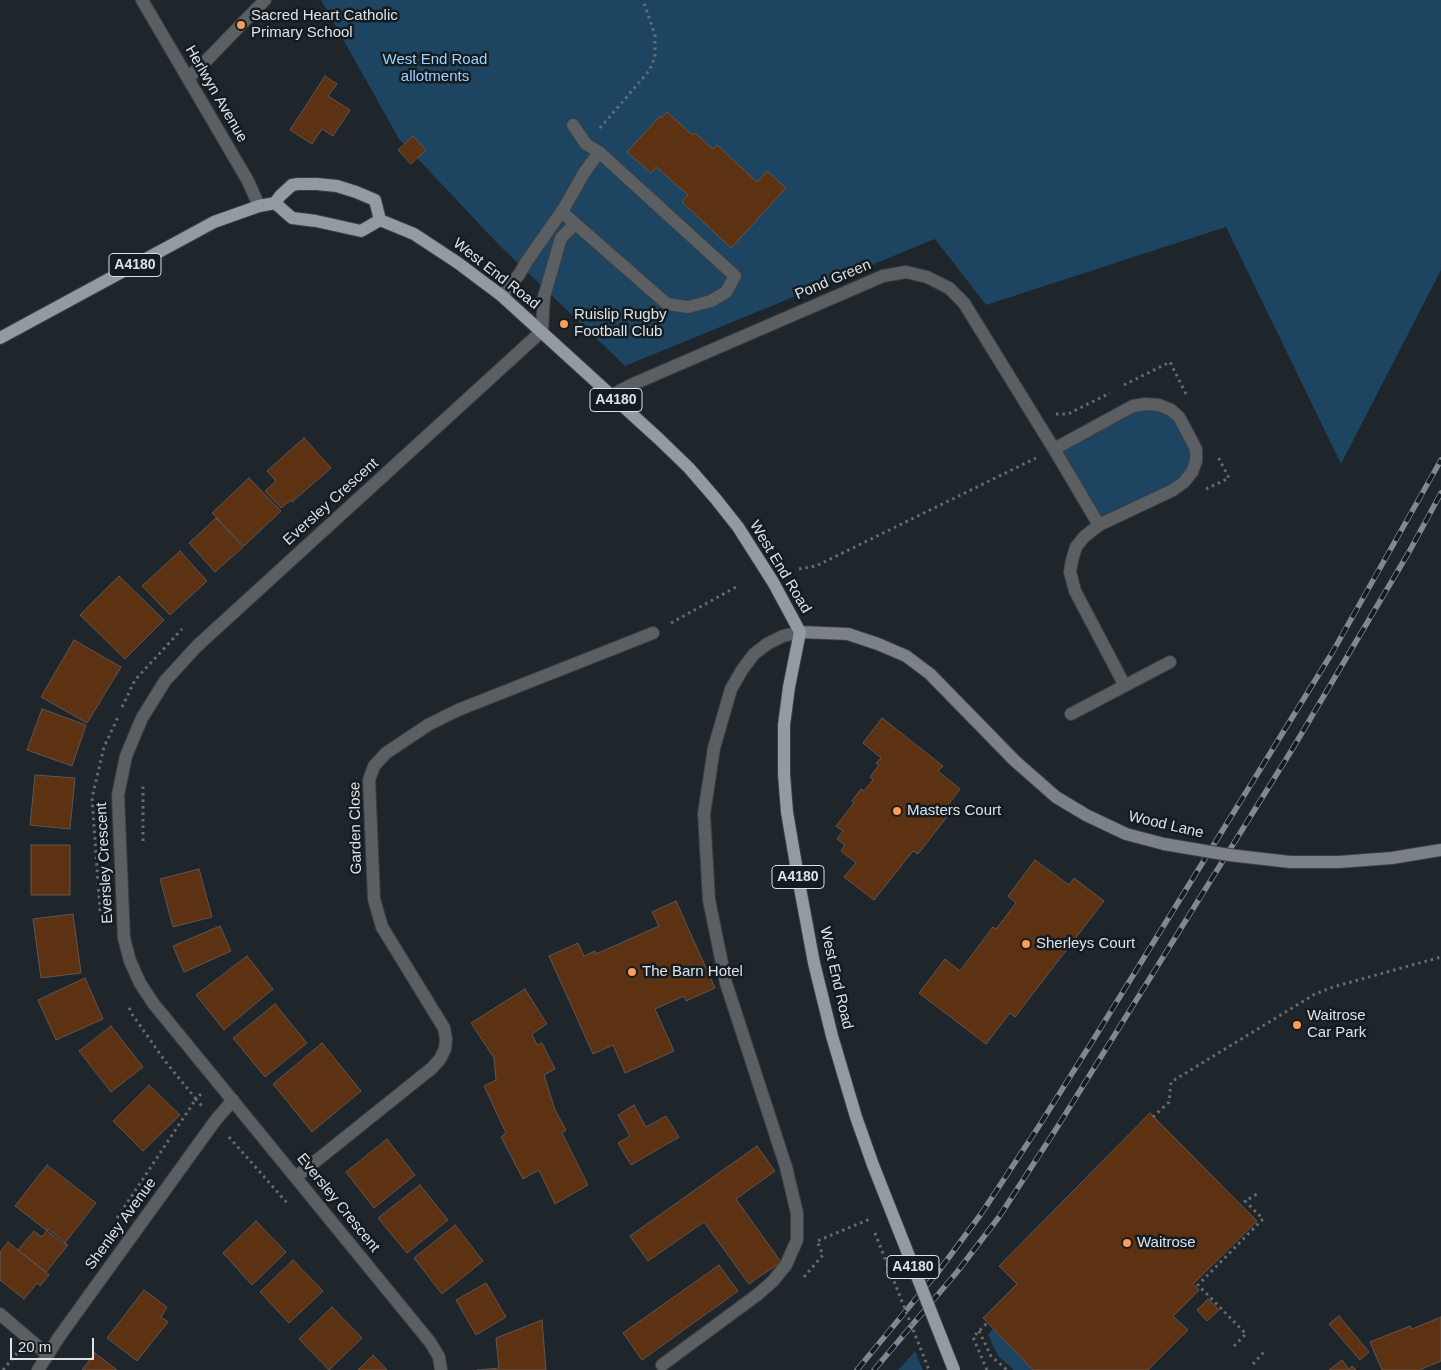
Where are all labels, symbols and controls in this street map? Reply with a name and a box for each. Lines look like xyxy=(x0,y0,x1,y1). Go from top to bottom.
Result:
place label: Sacred Heart Catholic Primary School xyxy=(251,7,398,42)
marker: Sacred Heart Catholic Primary School xyxy=(235,19,247,31)
street label: Herlwyn Avenue xyxy=(181,42,251,146)
park label: West End Road allotments xyxy=(383,51,487,86)
street label: West End Road xyxy=(449,235,543,313)
road number: A4180 xyxy=(109,254,161,276)
street label: Pond Green xyxy=(792,256,874,304)
place label: Ruislip Rugby Football Club xyxy=(574,306,667,341)
marker: Ruislip Rugby Football Club xyxy=(558,318,570,330)
road number: A4180 xyxy=(590,388,642,412)
street label: Eversley Crescent xyxy=(280,455,382,549)
street label: West End Road xyxy=(745,517,815,617)
street label: Garden Close xyxy=(346,782,366,874)
street label: Eversley Crescent xyxy=(93,802,117,924)
place label: Masters Court xyxy=(907,802,1001,820)
marker: Masters Court xyxy=(891,805,903,817)
street label: Wood Lane xyxy=(1127,808,1205,842)
road number: A4180 xyxy=(772,866,824,889)
street label: West End Road xyxy=(815,925,857,1031)
place label: Sherleys Court xyxy=(1036,935,1135,953)
marker: Sherleys Court xyxy=(1020,938,1032,950)
place label: The Barn Hotel xyxy=(642,963,743,981)
marker: The Barn Hotel xyxy=(626,966,638,978)
place label: Waitrose Car Park xyxy=(1307,1007,1366,1042)
marker: Waitrose Car Park xyxy=(1291,1019,1303,1031)
street label: Eversley Crescent xyxy=(293,1150,383,1256)
street label: Shenley Avenue xyxy=(82,1175,160,1273)
place label: Waitrose xyxy=(1137,1234,1196,1252)
marker: Waitrose xyxy=(1121,1237,1133,1249)
road number: A4180 xyxy=(887,1256,939,1278)
scale bar xyxy=(12,1328,96,1360)
text: 20 m xyxy=(18,1338,51,1355)

